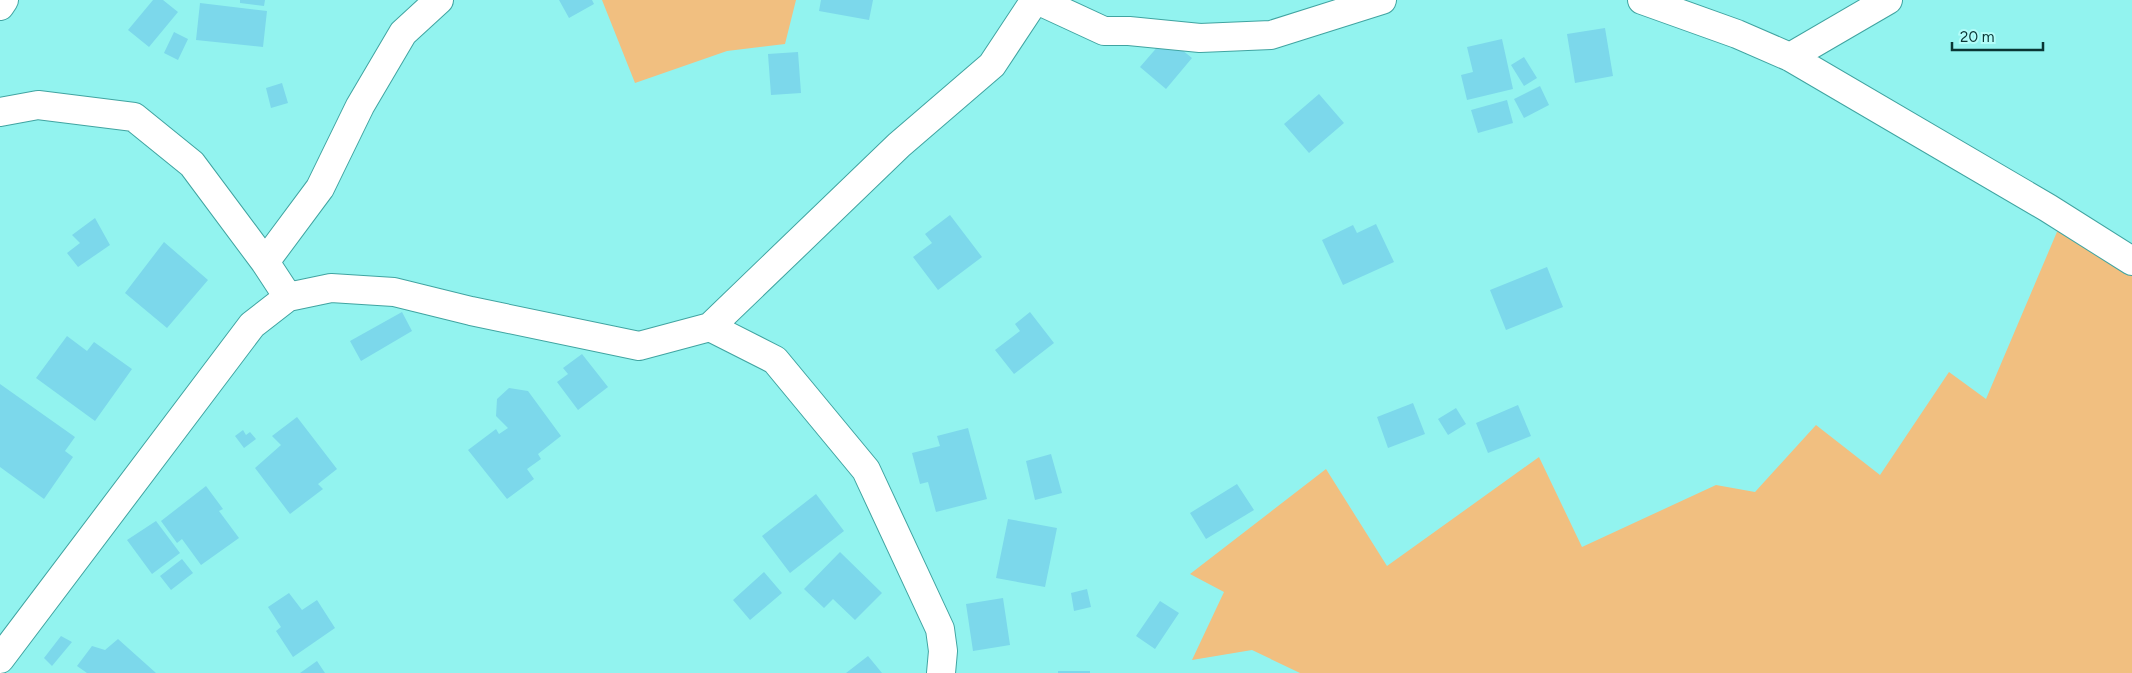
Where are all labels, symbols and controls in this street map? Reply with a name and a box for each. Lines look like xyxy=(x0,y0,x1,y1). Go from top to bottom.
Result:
scale bar xyxy=(1952,20,2043,52)
text: 20 m xyxy=(1960,28,1994,46)

